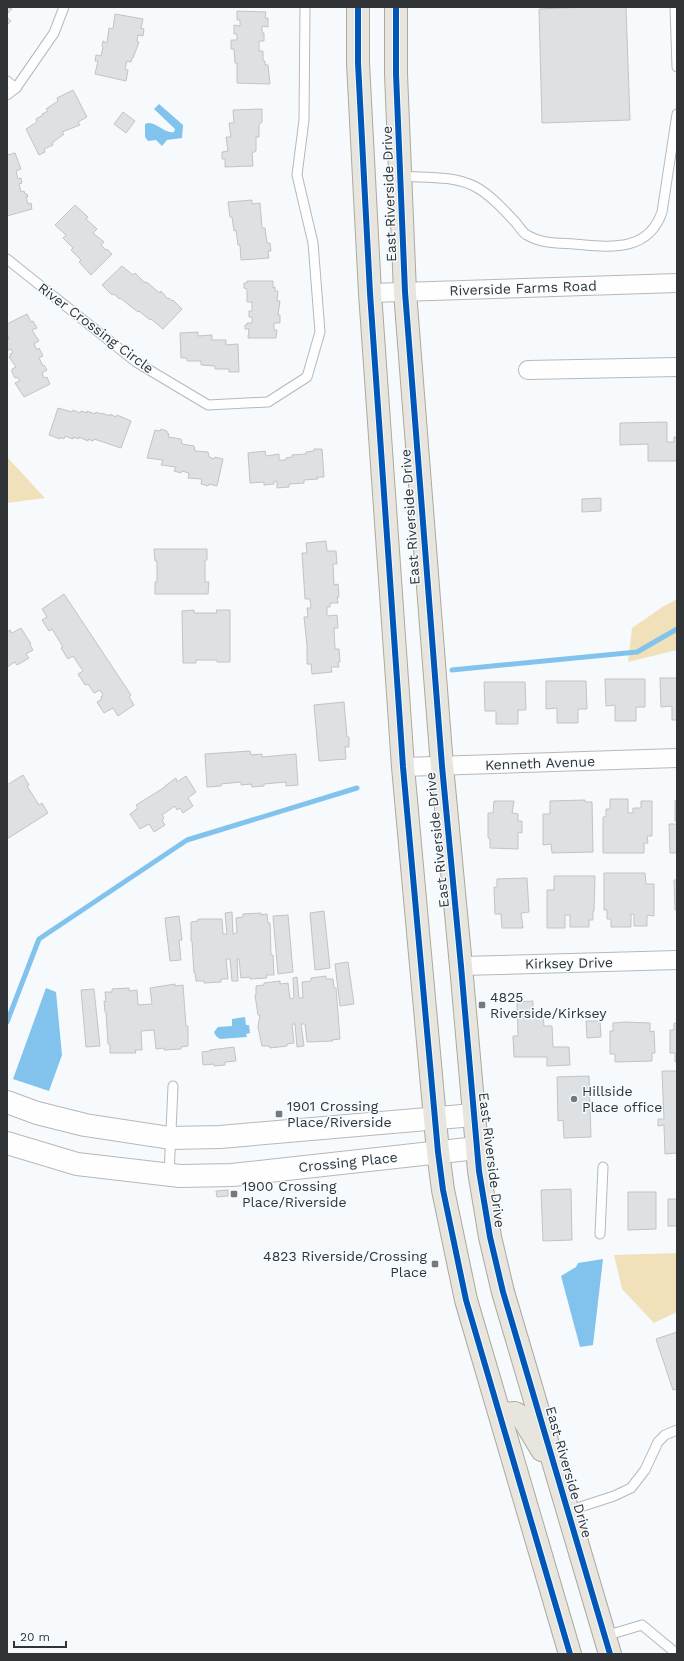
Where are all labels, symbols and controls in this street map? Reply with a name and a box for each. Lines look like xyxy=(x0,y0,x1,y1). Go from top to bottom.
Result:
street label: East Riverside Drive xyxy=(379,126,399,262)
street label: Riverside Farms Road xyxy=(449,277,597,299)
street label: River Crossing Circle xyxy=(35,279,157,377)
street label: East Riverside Drive xyxy=(397,449,423,585)
street label: Kenneth Avenue xyxy=(485,753,595,773)
street label: East Riverside Drive xyxy=(422,771,452,909)
street label: Kirksey Drive xyxy=(525,954,613,972)
place label: 4825 Riverside/Kirksey xyxy=(490,989,607,1021)
marker: 4825 Riverside/Kirksey xyxy=(477,1000,487,1010)
place label: Hillside Place office xyxy=(582,1083,662,1115)
street label: East Riverside Drive xyxy=(476,1091,508,1229)
marker: Hillside Place office xyxy=(569,1094,579,1104)
place label: 1901 Crossing Place/Riverside xyxy=(287,1098,391,1130)
marker: 1901 Crossing Place/Riverside xyxy=(274,1109,284,1119)
street label: Crossing Place xyxy=(298,1149,398,1175)
place label: 1900 Crossing Place/Riverside xyxy=(242,1178,346,1210)
marker: 1900 Crossing Place/Riverside xyxy=(229,1189,239,1199)
place label: 4823 Riverside/Crossing Place xyxy=(263,1248,428,1280)
marker: 4823 Riverside/Crossing Place xyxy=(430,1259,440,1269)
street label: East Riverside Drive xyxy=(543,1404,595,1540)
scale bar xyxy=(14,1623,66,1649)
text: 20 m xyxy=(20,1630,50,1644)

